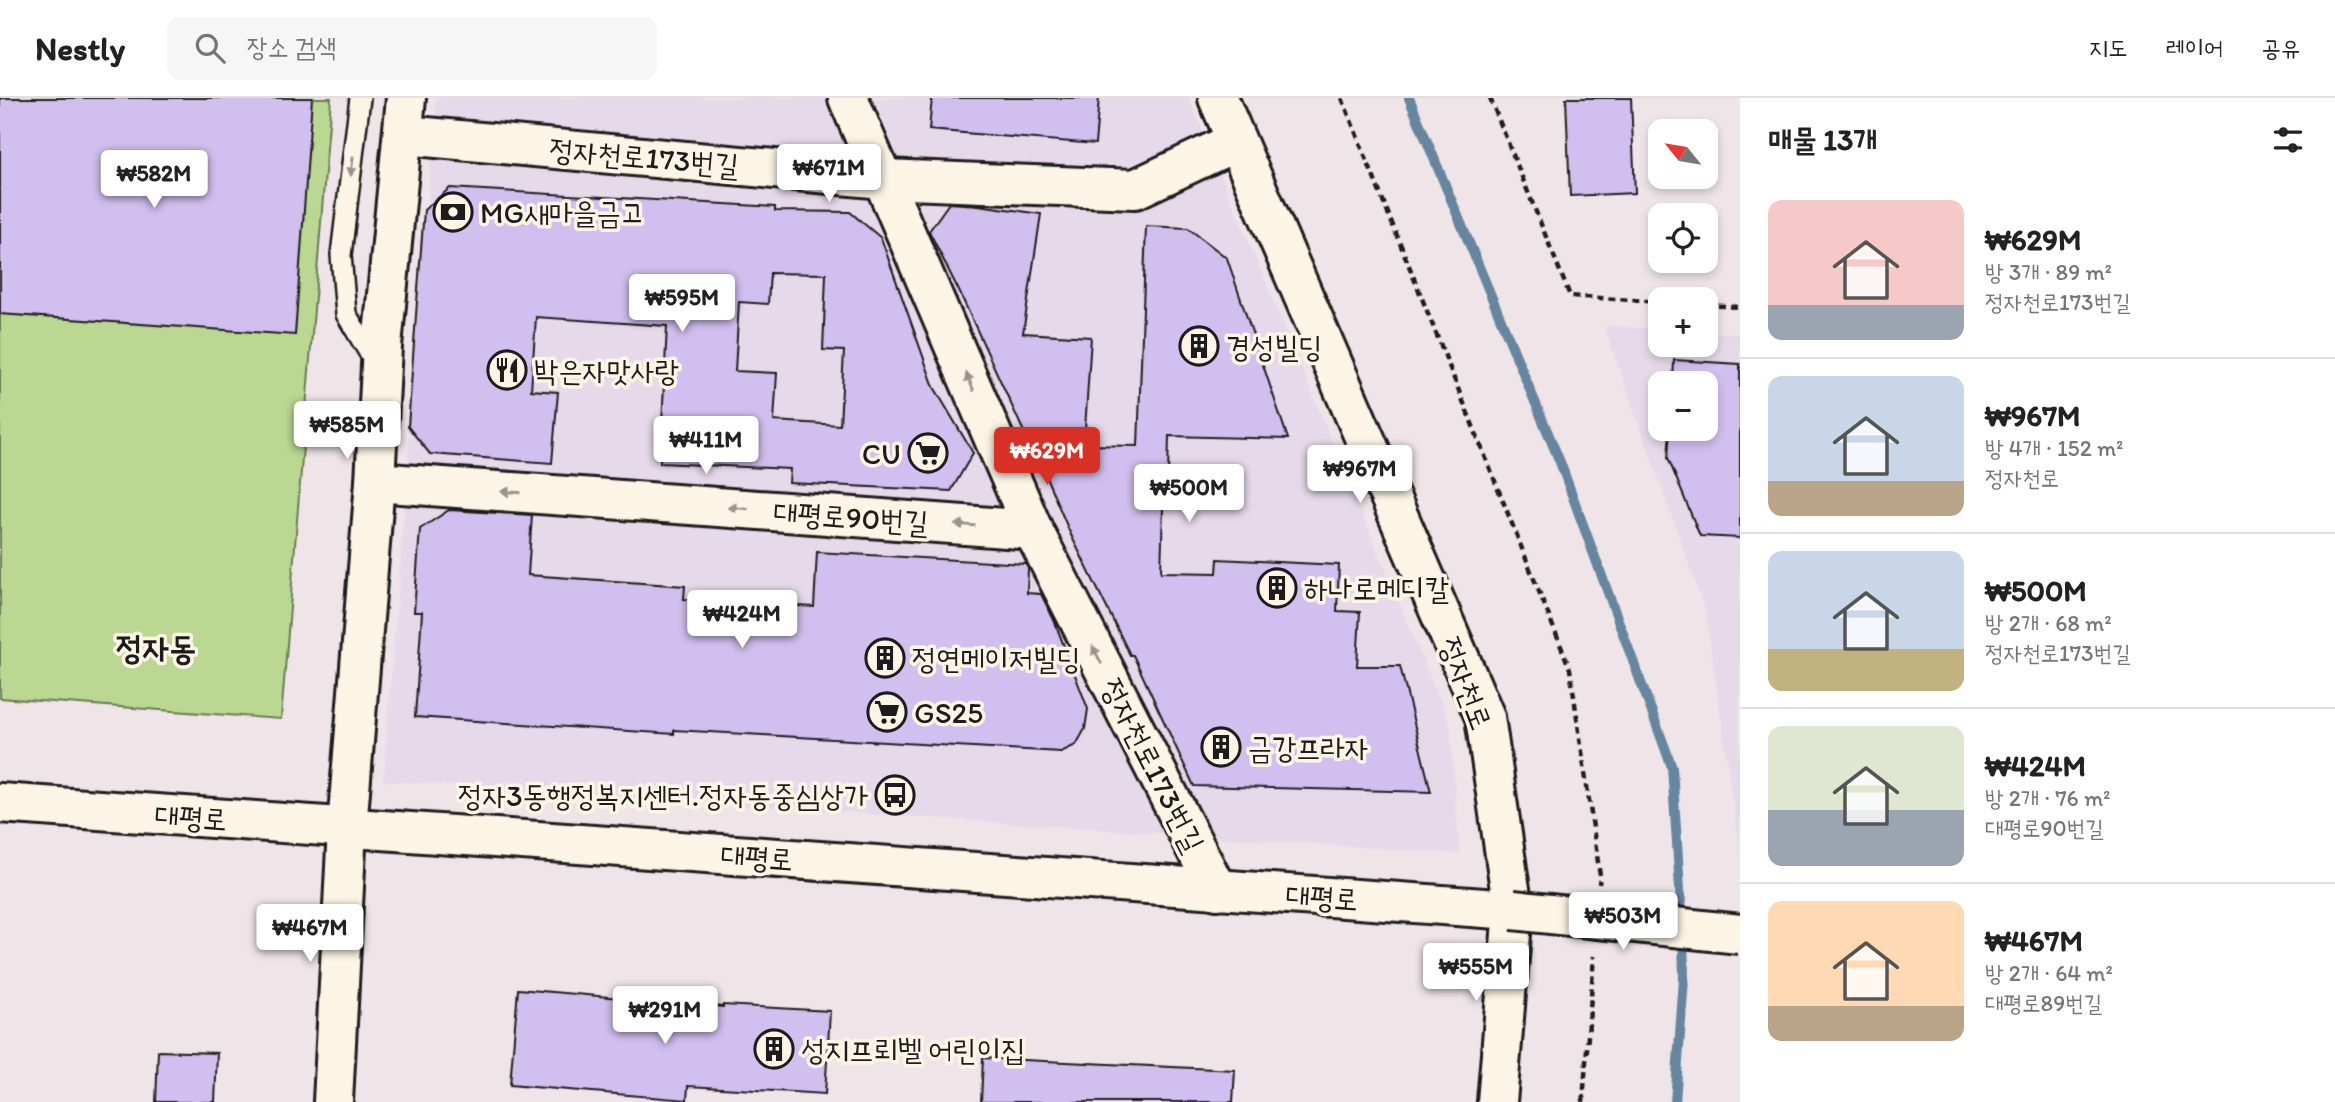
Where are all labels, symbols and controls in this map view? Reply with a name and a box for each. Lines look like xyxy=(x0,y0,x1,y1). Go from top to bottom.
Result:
search box xyxy=(167,17,657,80)
text: Nestly xyxy=(35,29,125,68)
icon: search xyxy=(191,29,229,67)
text: 장소 검색 xyxy=(247,31,336,63)
text: 지도 xyxy=(2089,33,2127,62)
text: 레이어 xyxy=(2165,33,2223,62)
text: 공유 xyxy=(2261,33,2300,62)
north arrow xyxy=(1648,119,1718,189)
map controls xyxy=(1648,119,1718,441)
text: 매물 13개 xyxy=(1768,121,1877,158)
icon: filters xyxy=(2269,121,2307,159)
street label: 정자천로173번길 xyxy=(548,130,740,184)
pin: ₩671M xyxy=(780,144,878,204)
pin: ₩582M xyxy=(105,150,203,210)
text: ₩671M xyxy=(793,153,865,181)
one-way arrow xyxy=(346,155,357,177)
text: ₩582M xyxy=(117,159,191,187)
bank icon: MG새마을금고 xyxy=(432,191,474,233)
place label: MG새마을금고 xyxy=(480,194,645,231)
button: locate xyxy=(1648,203,1718,273)
text: ₩629M xyxy=(1985,221,2082,258)
icon: home xyxy=(1824,228,1908,312)
text: 방 3개 · 89 m² xyxy=(1985,258,2112,286)
pin: ₩595M xyxy=(633,274,731,334)
text: ₩595M xyxy=(645,283,719,311)
button: + xyxy=(1648,287,1718,357)
text: 정자천로173번길 xyxy=(1985,288,2131,316)
building icon: 경성빌딩 xyxy=(1178,325,1220,367)
place label: 경성빌딩 xyxy=(1226,328,1323,365)
restaurant icon: 박은자맛사랑 xyxy=(486,349,528,391)
place label: 박은자맛사랑 xyxy=(534,352,679,389)
button: − xyxy=(1648,371,1718,441)
one-way arrow xyxy=(964,372,976,392)
text: ₩967M xyxy=(1985,397,2081,434)
pin: ₩585M xyxy=(298,402,396,461)
icon: home xyxy=(1824,404,1908,488)
text: ₩585M xyxy=(310,410,384,438)
pin: ₩411M xyxy=(657,416,755,476)
text: ₩411M xyxy=(670,425,742,453)
pin: ₩629M xyxy=(998,428,1096,487)
supermarket icon: CU xyxy=(907,432,949,474)
text: 방 4개 · 152 m² xyxy=(1985,434,2123,462)
place label: CU xyxy=(862,435,901,472)
text: ₩629M xyxy=(1010,436,1084,464)
pin: ₩967M xyxy=(1311,446,1409,505)
text: ₩967M xyxy=(1323,454,1397,482)
pin: ₩500M xyxy=(1140,464,1238,524)
text: 정자천로 xyxy=(1985,464,2059,492)
text: ₩500M xyxy=(1150,473,1228,501)
one-way arrow xyxy=(500,486,522,497)
street label: 대평로90번길 xyxy=(772,493,930,541)
one-way arrow xyxy=(727,503,749,514)
one-way arrow xyxy=(954,519,976,530)
building icon: 하나로메디칼 xyxy=(1256,567,1298,609)
place label: 하나로메디칼 xyxy=(1304,570,1449,607)
text: ₩500M xyxy=(1985,572,2087,609)
icon: home xyxy=(1824,579,1908,663)
pin: ₩424M xyxy=(693,590,791,650)
text: ₩424M xyxy=(703,599,781,627)
text: 방 2개 · 68 m² xyxy=(1985,609,2112,637)
district label: 정자동 xyxy=(116,628,196,667)
street label: 정자천로 xyxy=(1431,631,1501,735)
building icon: 정연메이저빌딩 xyxy=(864,637,906,679)
text: 정자천로173번길 xyxy=(1985,639,2131,667)
place label: 정연메이저빌딩 xyxy=(912,640,1081,677)
one-way arrow xyxy=(1091,645,1103,665)
street label: 정자천로173번길 xyxy=(1093,672,1213,858)
supermarket icon: GS25 xyxy=(866,691,908,733)
place label: GS25 xyxy=(914,694,983,731)
building icon: 금강프라자 xyxy=(1200,726,1242,768)
place label: 금강프라자 xyxy=(1248,729,1369,766)
text: ₩424M xyxy=(1985,747,2086,784)
icon: home xyxy=(1824,754,1908,838)
bus stop icon: 정자3동행정복지센터.정자동중심상가 xyxy=(874,774,916,816)
place label: 정자3동행정복지센터.정자동중심상가 xyxy=(458,777,868,814)
text: 방 2개 · 76 m² xyxy=(1985,784,2110,812)
street label: 대평로 xyxy=(154,796,228,838)
text: 대평로90번길 xyxy=(1985,814,2104,842)
street label: 대평로 xyxy=(720,836,794,878)
street label: 대평로 xyxy=(1285,876,1359,918)
pin: ₩503M xyxy=(1574,892,1672,952)
text: ₩503M xyxy=(1585,901,1661,929)
pin: ₩467M xyxy=(261,904,359,964)
text: ₩467M xyxy=(272,913,348,941)
text: ₩467M xyxy=(1985,922,2083,959)
icon: home xyxy=(1824,929,1908,1013)
pin: ₩555M xyxy=(1427,944,1525,1003)
text: ₩555M xyxy=(1439,952,1513,980)
text: 방 2개 · 64 m² xyxy=(1985,959,2113,987)
pin: ₩291M xyxy=(616,986,714,1046)
text: 대평로89번길 xyxy=(1985,989,2102,1017)
text: ₩291M xyxy=(629,995,701,1023)
building icon: 성지프뢰벨 어린이집 xyxy=(753,1028,795,1070)
place label: 성지프뢰벨 어린이집 xyxy=(801,1031,1025,1068)

